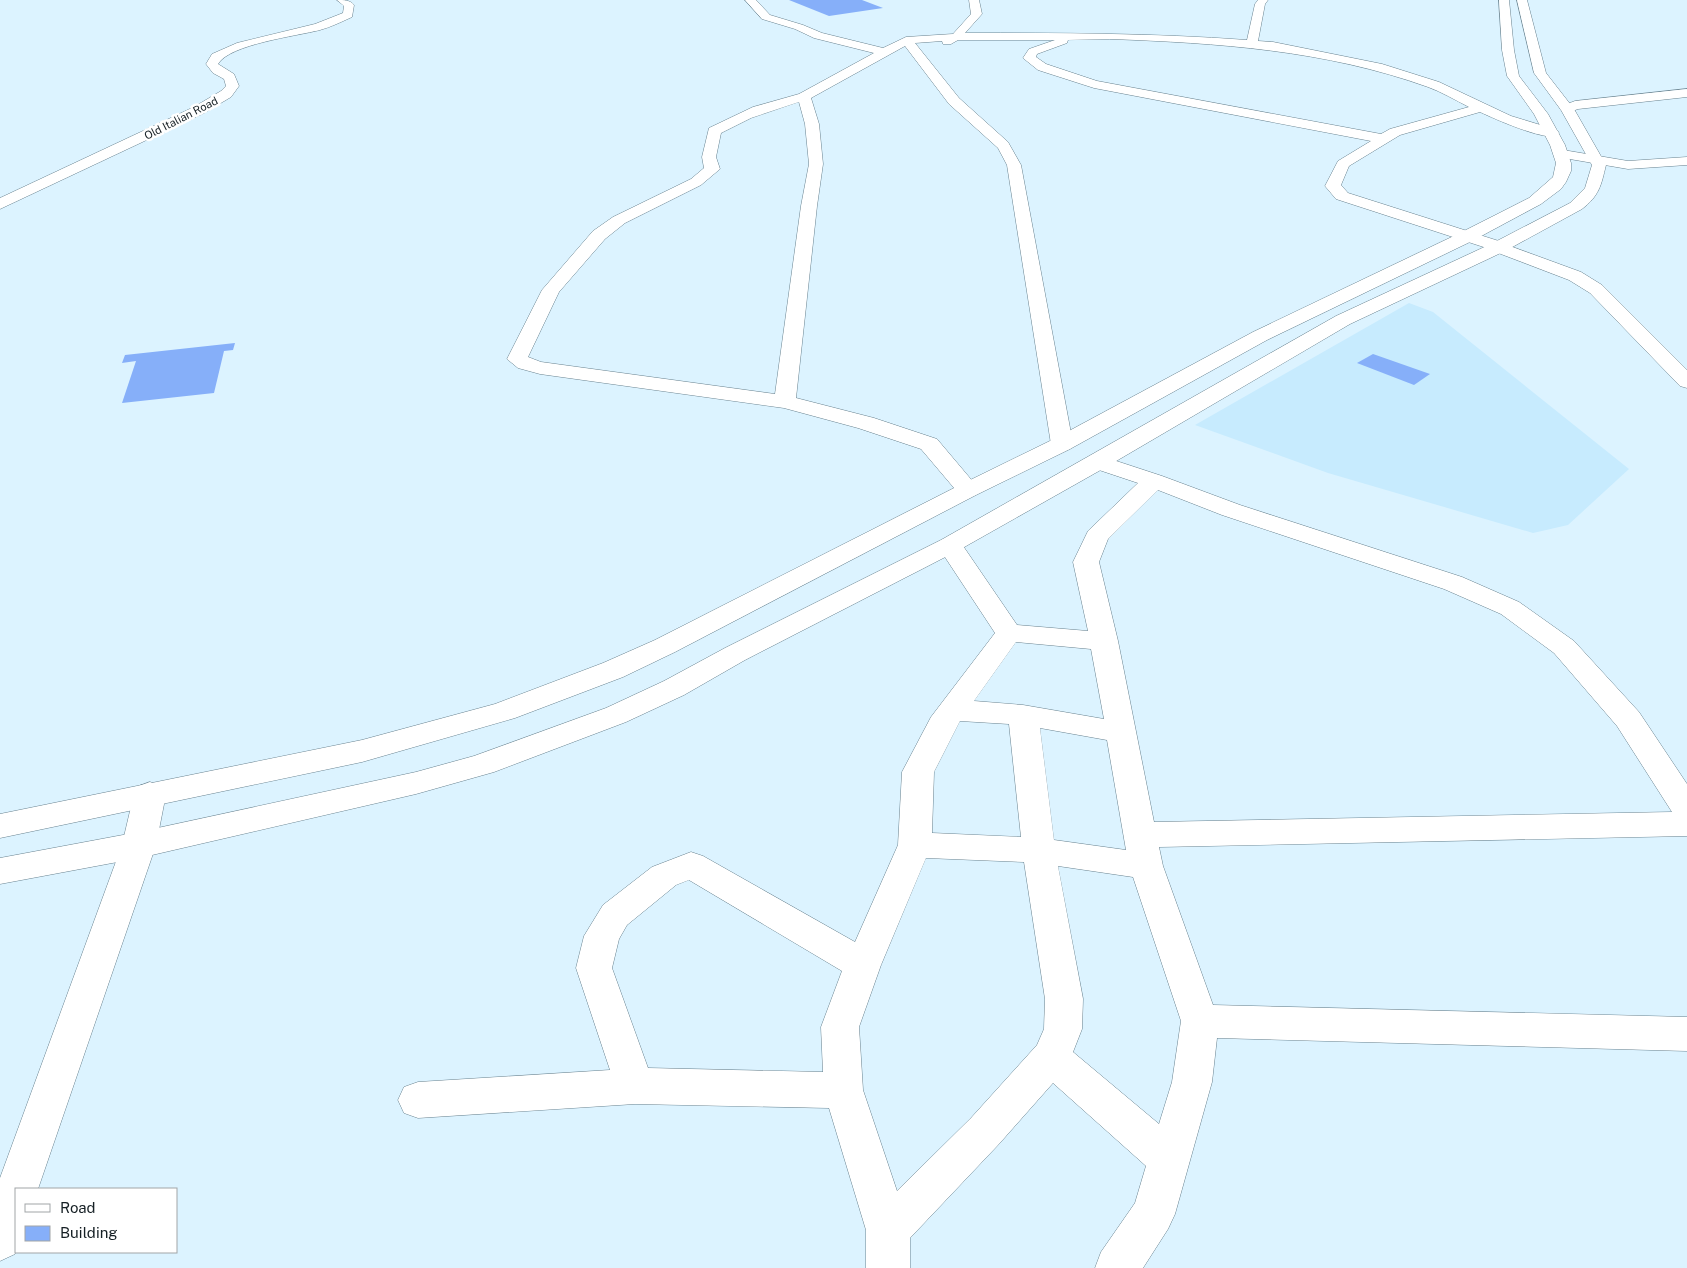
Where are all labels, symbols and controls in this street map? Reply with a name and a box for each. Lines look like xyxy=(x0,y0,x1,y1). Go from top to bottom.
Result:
street label: Old Italian Road xyxy=(142,94,220,142)
legend xyxy=(15,1188,178,1253)
text: Road xyxy=(60,1199,96,1216)
text: Building xyxy=(60,1224,118,1241)

